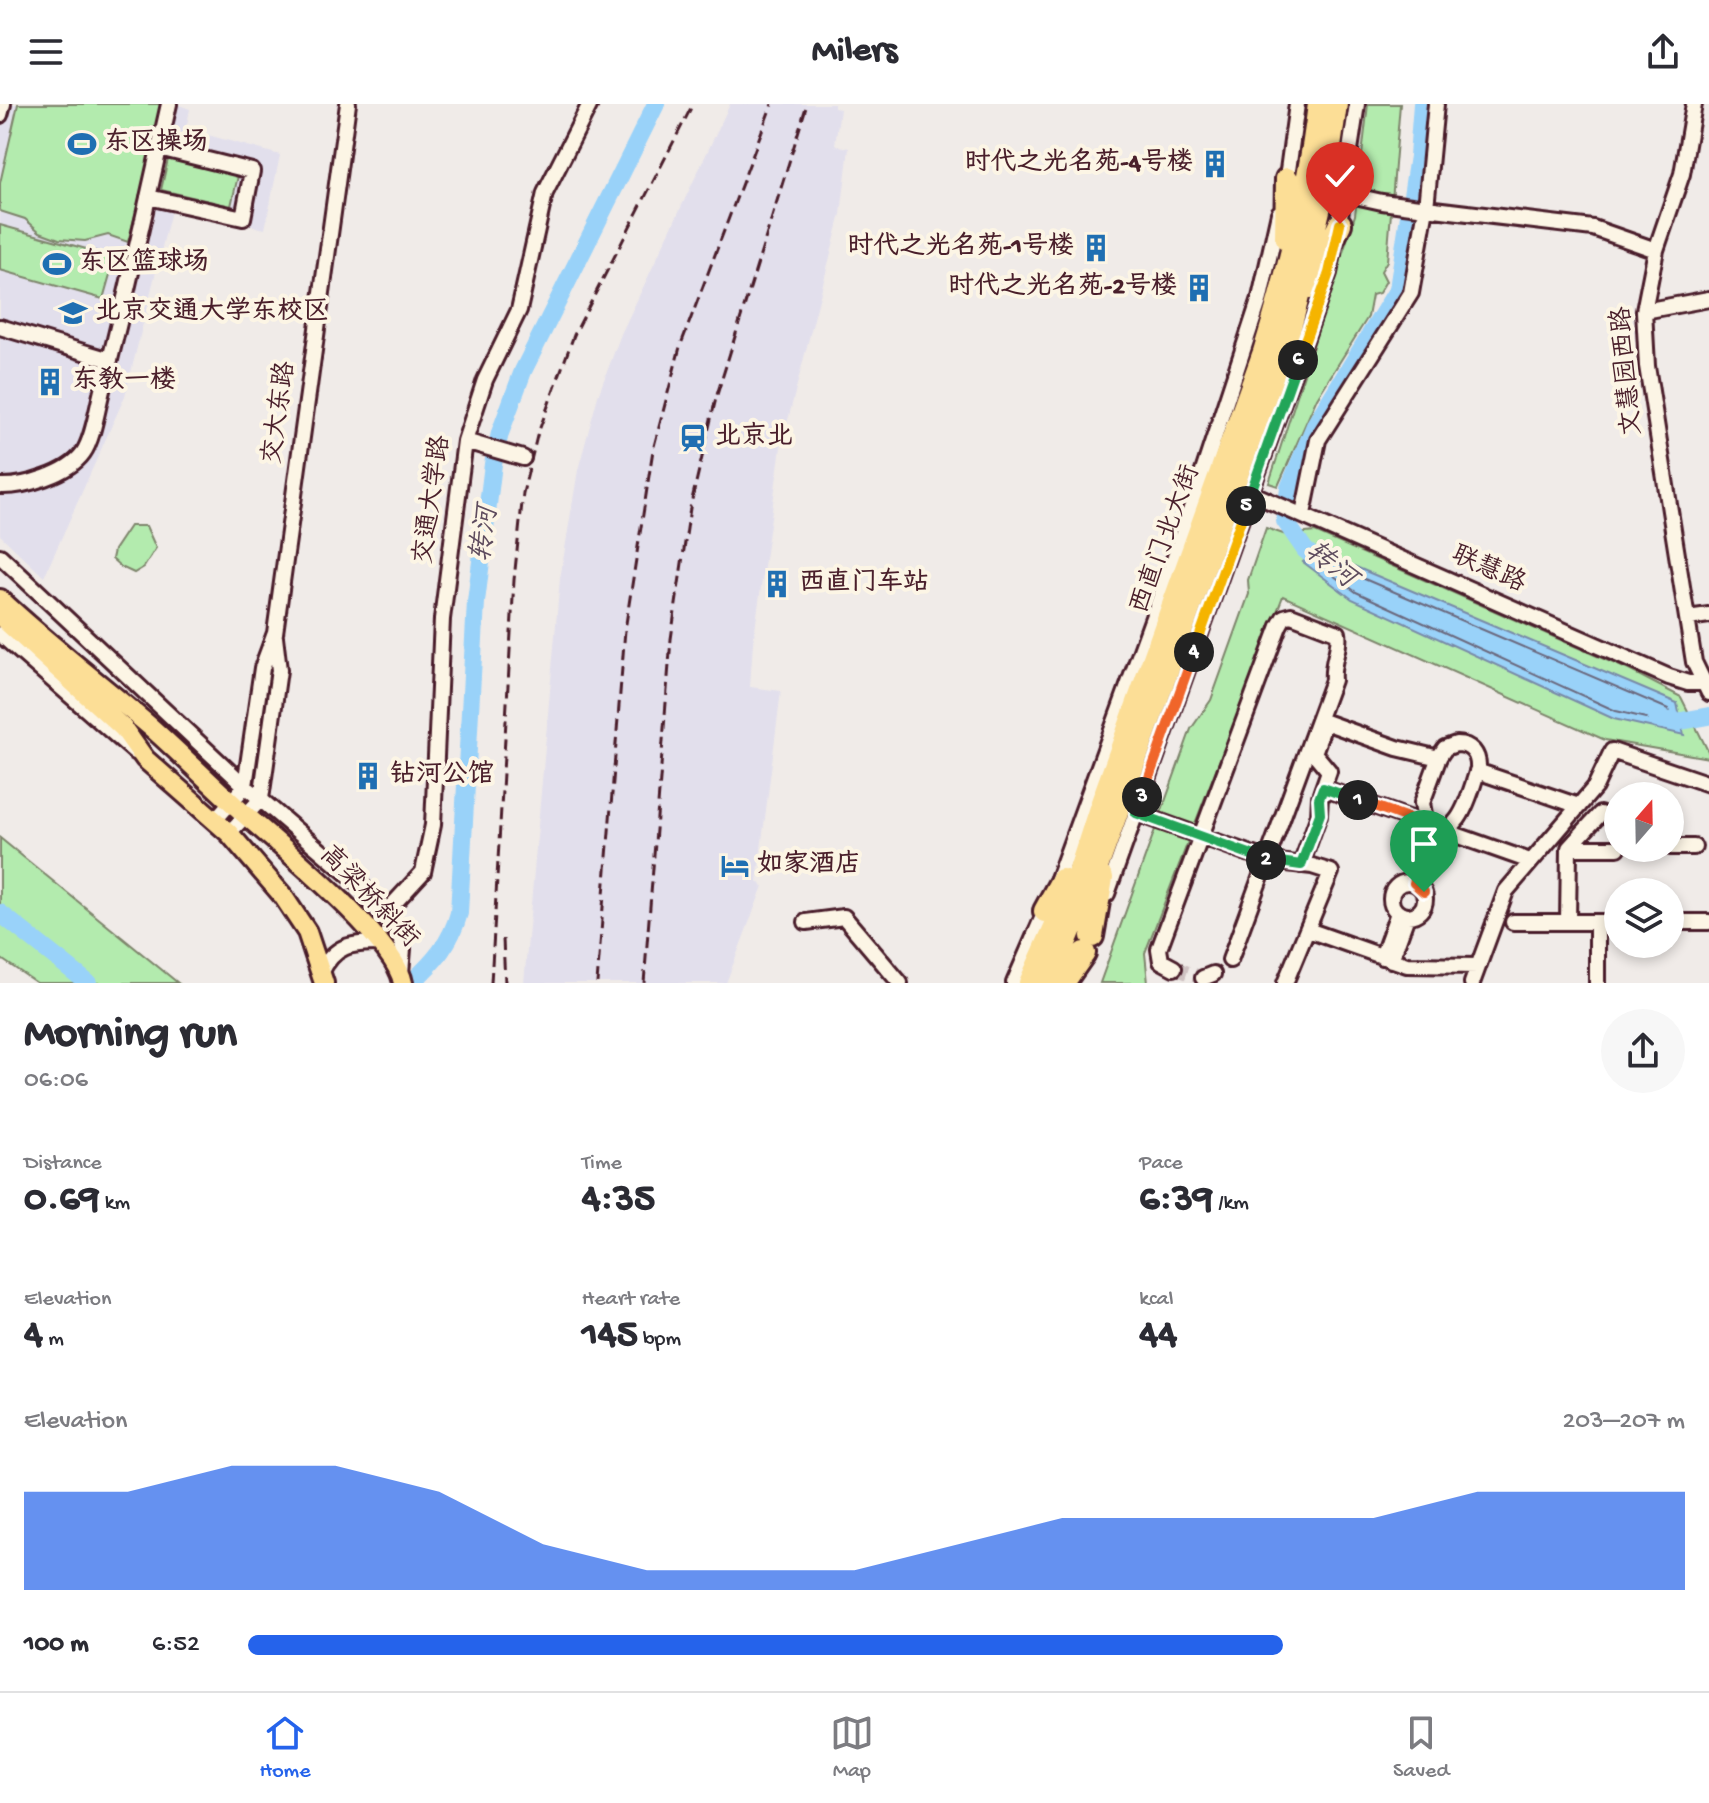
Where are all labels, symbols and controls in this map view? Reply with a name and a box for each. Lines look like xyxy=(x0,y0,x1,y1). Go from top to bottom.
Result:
icon: menu xyxy=(24,30,68,74)
icon: share xyxy=(1641,30,1685,74)
text: Milers xyxy=(812,31,897,74)
place label: 东区操场 xyxy=(104,127,208,160)
sports icon: 东区操场 xyxy=(67,129,97,159)
pin xyxy=(1306,142,1374,224)
place label: 时代之光名苑-4号楼 xyxy=(965,147,1193,180)
building icon: 时代之光名苑-4号楼 xyxy=(1200,149,1230,179)
icon: check xyxy=(1318,154,1362,198)
place label: 时代之光名苑-1号楼 xyxy=(847,231,1074,264)
building icon: 时代之光名苑-1号楼 xyxy=(1081,233,1111,263)
place label: 东区篮球场 xyxy=(79,246,209,280)
sports icon: 东区篮球场 xyxy=(42,249,72,279)
place label: 时代之光名苑-2号楼 xyxy=(948,271,1177,304)
building icon: 时代之光名苑-2号楼 xyxy=(1184,273,1214,303)
place label: 北京交通大学东校区 xyxy=(95,296,329,329)
school or university icon: 北京交通大学东校区 xyxy=(58,298,88,328)
street label: 文慧园西路 xyxy=(1606,305,1650,437)
pin: 6 xyxy=(1278,340,1318,380)
text: 6 xyxy=(1292,347,1304,373)
street label: 交大东路 xyxy=(256,359,304,467)
place label: 东教一楼 xyxy=(72,365,176,398)
building icon: 东教一楼 xyxy=(35,367,65,397)
place label: 北京北 xyxy=(715,421,793,454)
station icon: 北京北 xyxy=(678,423,708,453)
street label: 交通大学路 xyxy=(408,433,458,567)
street label: 西直门北大街 xyxy=(1124,461,1208,619)
pin: 5 xyxy=(1226,486,1266,526)
text: 5 xyxy=(1240,493,1252,519)
water label: 转河 xyxy=(465,500,507,564)
water label: 转河 xyxy=(1298,535,1366,599)
street label: 联慧路 xyxy=(1446,539,1531,601)
place label: 西直门车站 xyxy=(799,567,929,600)
building icon: 西直门车站 xyxy=(762,569,792,599)
pin: 4 xyxy=(1174,632,1214,672)
text: 4 xyxy=(1189,639,1199,665)
place label: 钻河公馆 xyxy=(390,760,494,792)
building icon: 钻河公馆 xyxy=(353,761,383,791)
pin: 3 xyxy=(1122,777,1162,817)
pin: 1 xyxy=(1338,780,1378,820)
north arrow xyxy=(1604,782,1684,862)
map controls xyxy=(1604,782,1684,958)
text: 3 xyxy=(1136,784,1148,810)
text: 1 xyxy=(1354,787,1362,813)
pin xyxy=(1390,810,1458,892)
icon: arrive xyxy=(1402,822,1446,866)
street label: 高梁桥斜街 xyxy=(312,839,426,956)
pin: 2 xyxy=(1246,840,1286,880)
text: 2 xyxy=(1261,847,1271,873)
place label: 如家酒店 xyxy=(757,849,861,882)
hotel icon: 如家酒店 xyxy=(720,851,750,881)
button: layers xyxy=(1604,878,1684,958)
button: share xyxy=(1601,1009,1685,1093)
text: Morning run xyxy=(24,1010,237,1062)
text: 06:06 xyxy=(24,1066,88,1097)
text: Distance xyxy=(24,1151,102,1177)
text: Time xyxy=(582,1151,622,1177)
text: Pace xyxy=(1139,1151,1183,1177)
text: 0.69 xyxy=(24,1177,100,1224)
text: 4:35 xyxy=(582,1177,655,1224)
text: 6:39 xyxy=(1139,1177,1213,1224)
text: km xyxy=(100,1191,130,1217)
text: /km xyxy=(1213,1191,1249,1217)
text: Elevation xyxy=(24,1287,111,1313)
text: Heart rate xyxy=(582,1287,680,1313)
text: kcal xyxy=(1139,1287,1174,1313)
text: 4 xyxy=(24,1313,43,1360)
text: 145 xyxy=(582,1313,638,1360)
text: 44 xyxy=(1139,1313,1177,1360)
text: m xyxy=(43,1327,64,1353)
text: bpm xyxy=(638,1327,681,1353)
text: Elevation xyxy=(24,1407,127,1438)
text: 203–207 m xyxy=(1562,1407,1685,1438)
text: 100 m xyxy=(24,1630,89,1661)
text: 6:52 xyxy=(152,1630,200,1661)
tab: Home xyxy=(260,1711,311,1785)
tab: Map xyxy=(830,1711,874,1785)
tab: Saved xyxy=(1393,1711,1449,1785)

